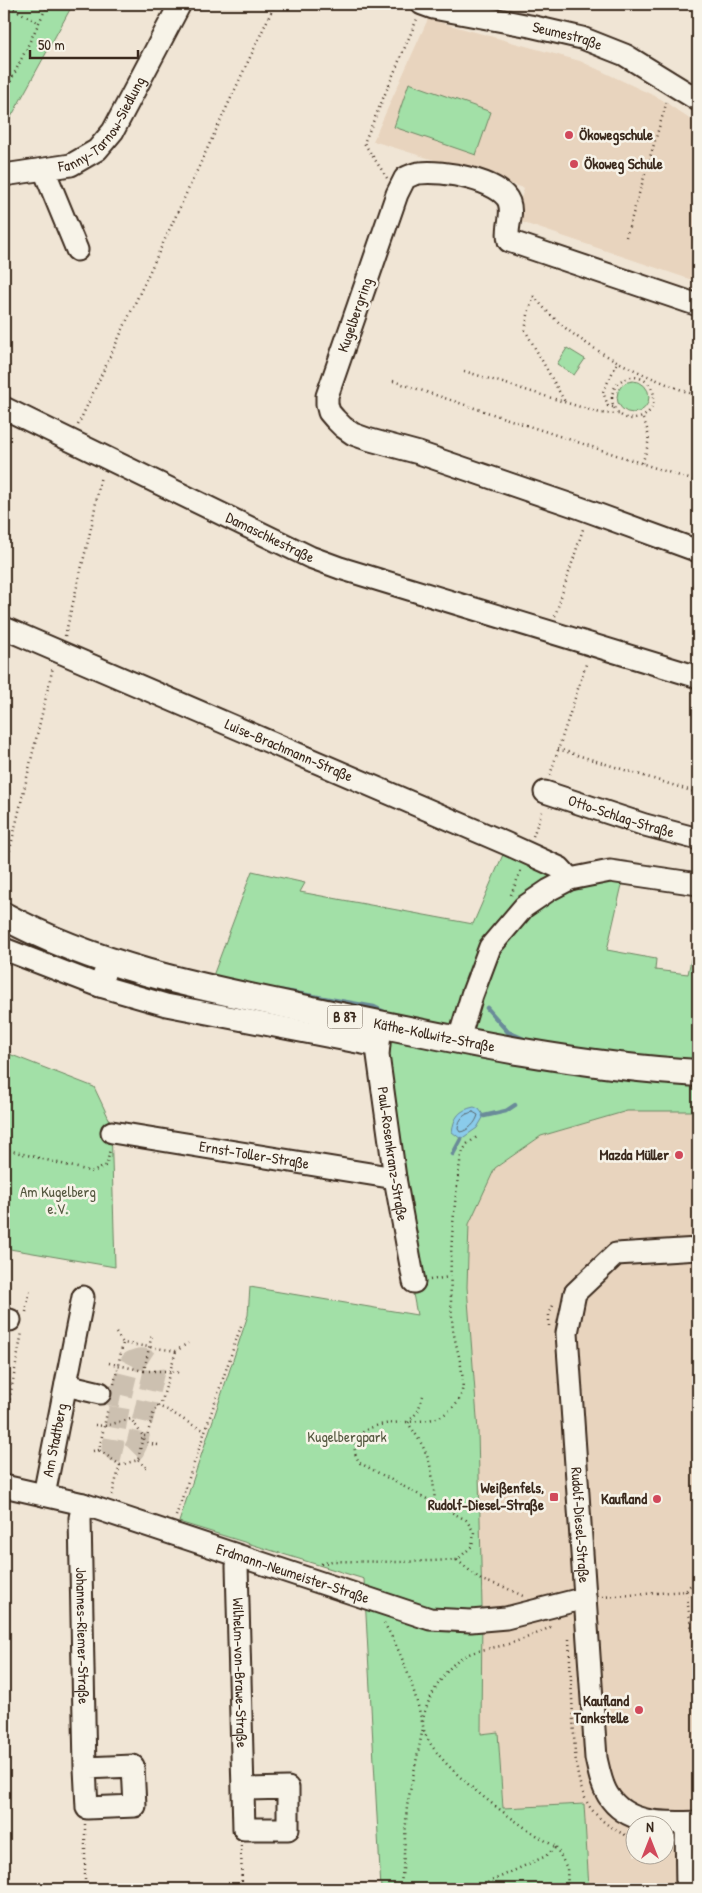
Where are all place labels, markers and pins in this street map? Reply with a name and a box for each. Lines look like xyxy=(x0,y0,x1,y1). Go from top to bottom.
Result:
place label: Ökowegschule xyxy=(579,124,653,146)
marker: Ökowegschule xyxy=(563,129,575,141)
place label: Ökoweg Schule xyxy=(584,153,663,175)
marker: Ökoweg Schule xyxy=(568,158,580,170)
place label: Mazda Müller xyxy=(599,1144,669,1165)
marker: Mazda Müller xyxy=(673,1149,685,1161)
place label: Weißenfels, Rudolf-Diesel-Straße xyxy=(428,1477,544,1516)
place label: Kaufland xyxy=(601,1488,647,1509)
marker: Weißenfels, Rudolf-Diesel-Straße xyxy=(548,1491,560,1503)
marker: Kaufland xyxy=(651,1493,663,1505)
place label: Kaufland Tankstelle xyxy=(573,1690,629,1728)
marker: Kaufland Tankstelle xyxy=(633,1704,645,1716)

